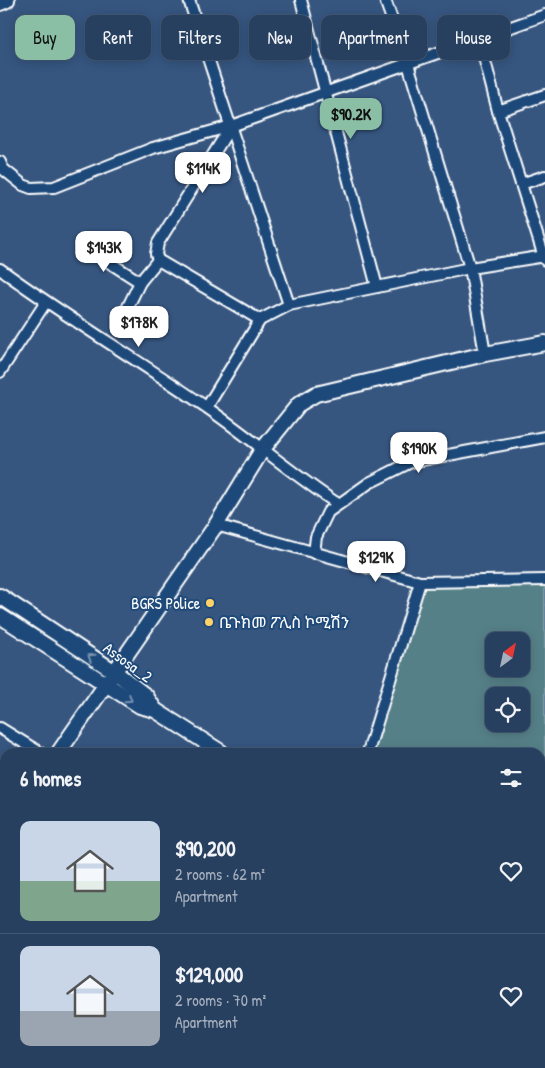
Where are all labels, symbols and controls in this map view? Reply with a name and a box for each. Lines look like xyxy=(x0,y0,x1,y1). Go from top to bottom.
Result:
chip: Buy xyxy=(15,15,75,60)
chip: Rent xyxy=(85,15,151,60)
chip: Filters xyxy=(161,15,239,60)
chip: New xyxy=(249,15,311,60)
chip: Apartment xyxy=(321,15,427,60)
chip: House xyxy=(437,15,510,60)
pin: $90.2K xyxy=(310,98,392,140)
text: $90.2K xyxy=(331,103,371,125)
pin: $114K xyxy=(168,152,238,194)
text: $114K xyxy=(186,157,220,179)
pin: $143K xyxy=(69,230,139,273)
text: $143K xyxy=(86,236,122,258)
pin: $178K xyxy=(104,306,174,348)
text: $178K xyxy=(120,311,158,333)
pin: $190K xyxy=(384,432,454,474)
text: $190K xyxy=(401,437,437,459)
pin: $129K xyxy=(341,540,411,583)
text: $129K xyxy=(358,546,394,568)
place label: BGRS Police xyxy=(131,592,201,614)
marker: BGRS Police xyxy=(204,597,216,609)
place label: ቤጉክመ ፖሊስ ኮሚሽን xyxy=(219,611,349,633)
marker: ቤጉክመ ፖሊስ ኮሚሽን xyxy=(203,616,215,628)
north arrow xyxy=(485,632,530,678)
map controls xyxy=(485,632,530,732)
street label: Assosa_2 xyxy=(99,637,157,688)
one-way arrow xyxy=(88,654,97,663)
button: locate xyxy=(485,687,530,732)
one-way arrow xyxy=(124,693,133,703)
text: 6 homes xyxy=(20,764,81,793)
icon: filters xyxy=(497,764,525,792)
text: $90,200 xyxy=(175,834,236,863)
icon: home xyxy=(60,841,120,901)
icon: heart xyxy=(497,857,525,885)
text: 2 rooms · 62 m² xyxy=(175,863,265,885)
text: Apartment xyxy=(175,885,238,907)
text: $129,000 xyxy=(175,960,243,989)
icon: home xyxy=(60,966,120,1026)
icon: heart xyxy=(497,982,525,1010)
text: 2 rooms · 70 m² xyxy=(175,989,266,1011)
text: Apartment xyxy=(175,1011,238,1033)

